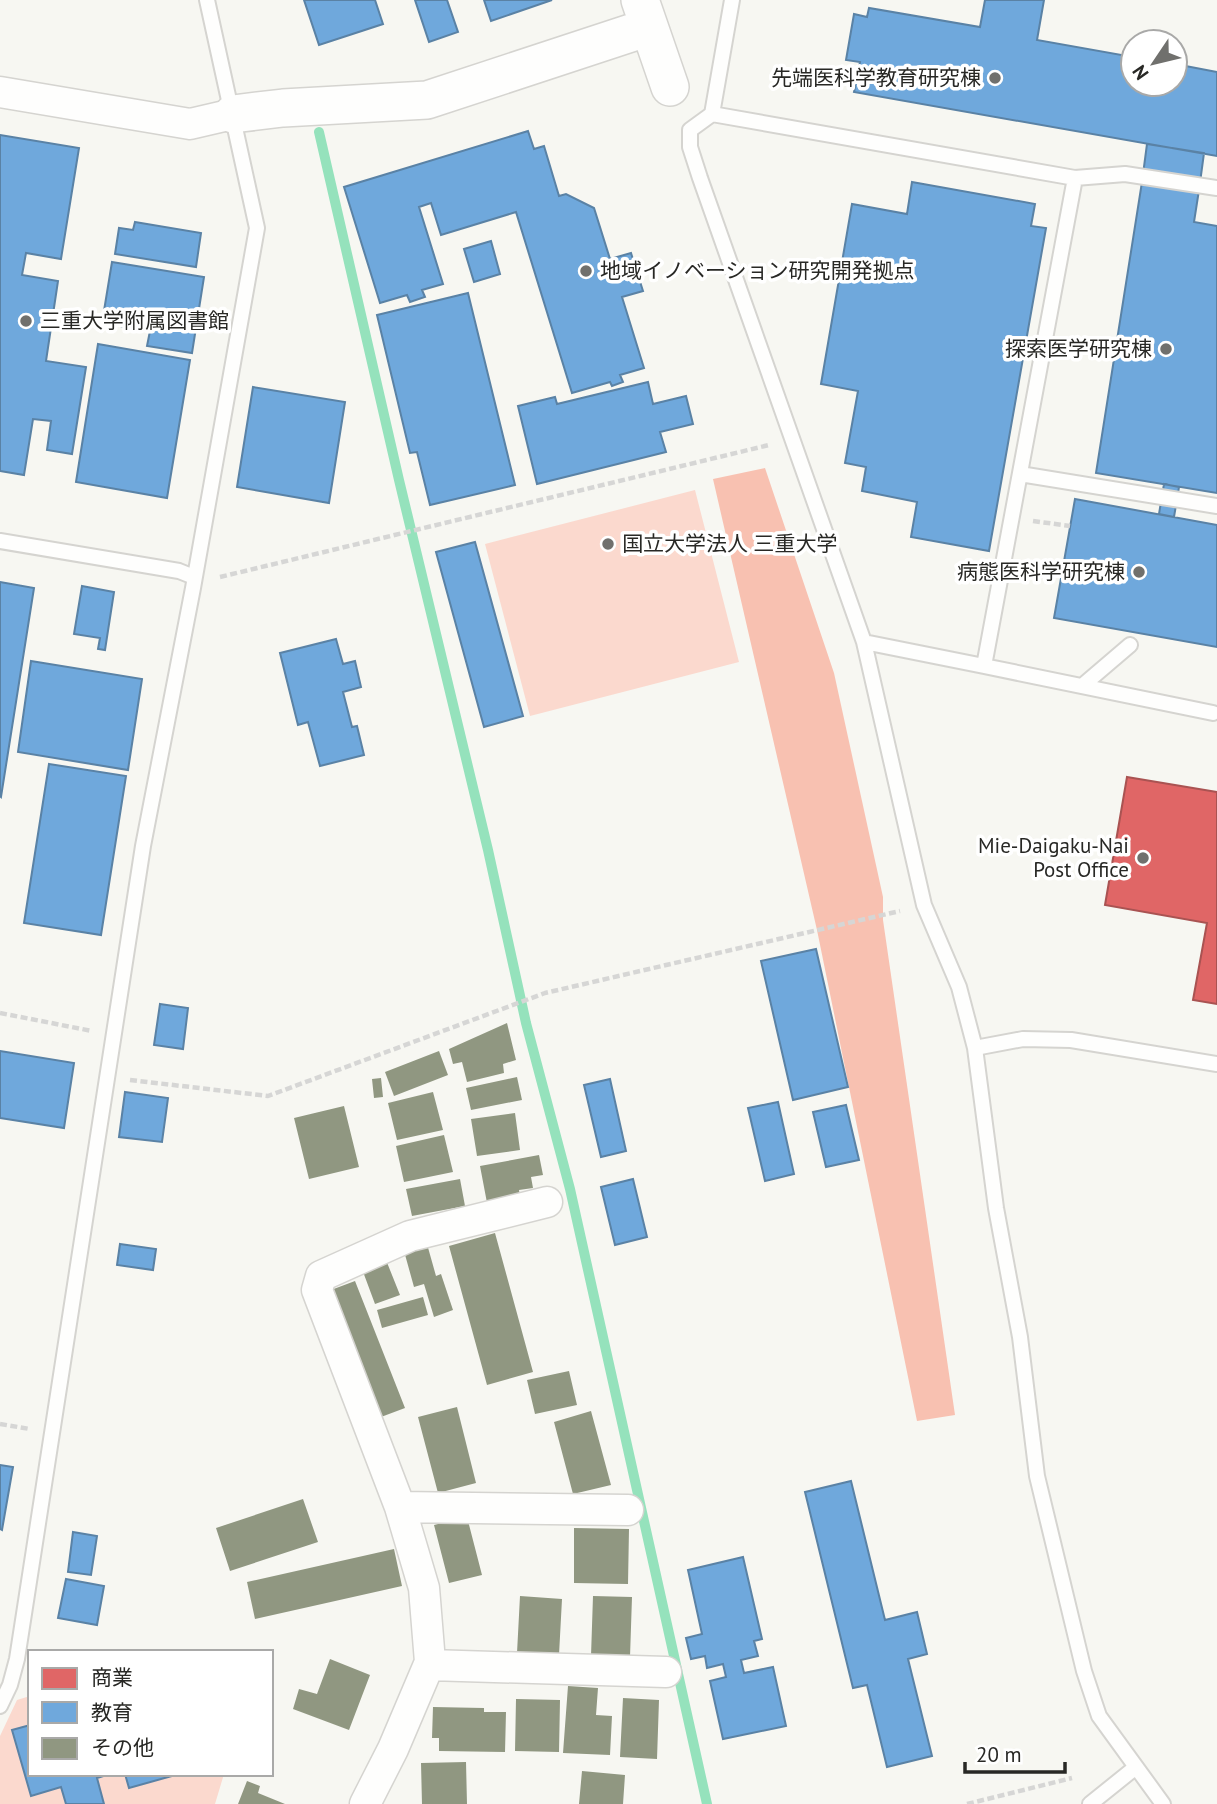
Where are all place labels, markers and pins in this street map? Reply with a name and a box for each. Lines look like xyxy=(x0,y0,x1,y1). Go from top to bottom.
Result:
place label: 先端医科学教育研究棟 xyxy=(771,64,981,91)
marker: 先端医科学教育研究棟 xyxy=(987,70,1003,86)
place label: 地域イノベーション研究開発拠点 xyxy=(600,257,915,284)
marker: 地域イノベーション研究開発拠点 xyxy=(578,263,594,279)
place label: 三重大学附属図書館 xyxy=(40,307,229,334)
marker: 三重大学附属図書館 xyxy=(18,313,34,329)
place label: 探索医学研究棟 xyxy=(1005,335,1152,362)
marker: 探索医学研究棟 xyxy=(1158,341,1174,357)
place label: 国立大学法人 三重大学 xyxy=(622,530,838,557)
marker: 国立大学法人 三重大学 xyxy=(600,536,616,552)
place label: 病態医科学研究棟 xyxy=(957,558,1125,585)
marker: 病態医科学研究棟 xyxy=(1131,564,1147,580)
place label: Mie-Daigaku-Nai Post Office xyxy=(978,832,1129,883)
marker: Mie-Daigaku-Nai Post Office xyxy=(1135,850,1151,866)

